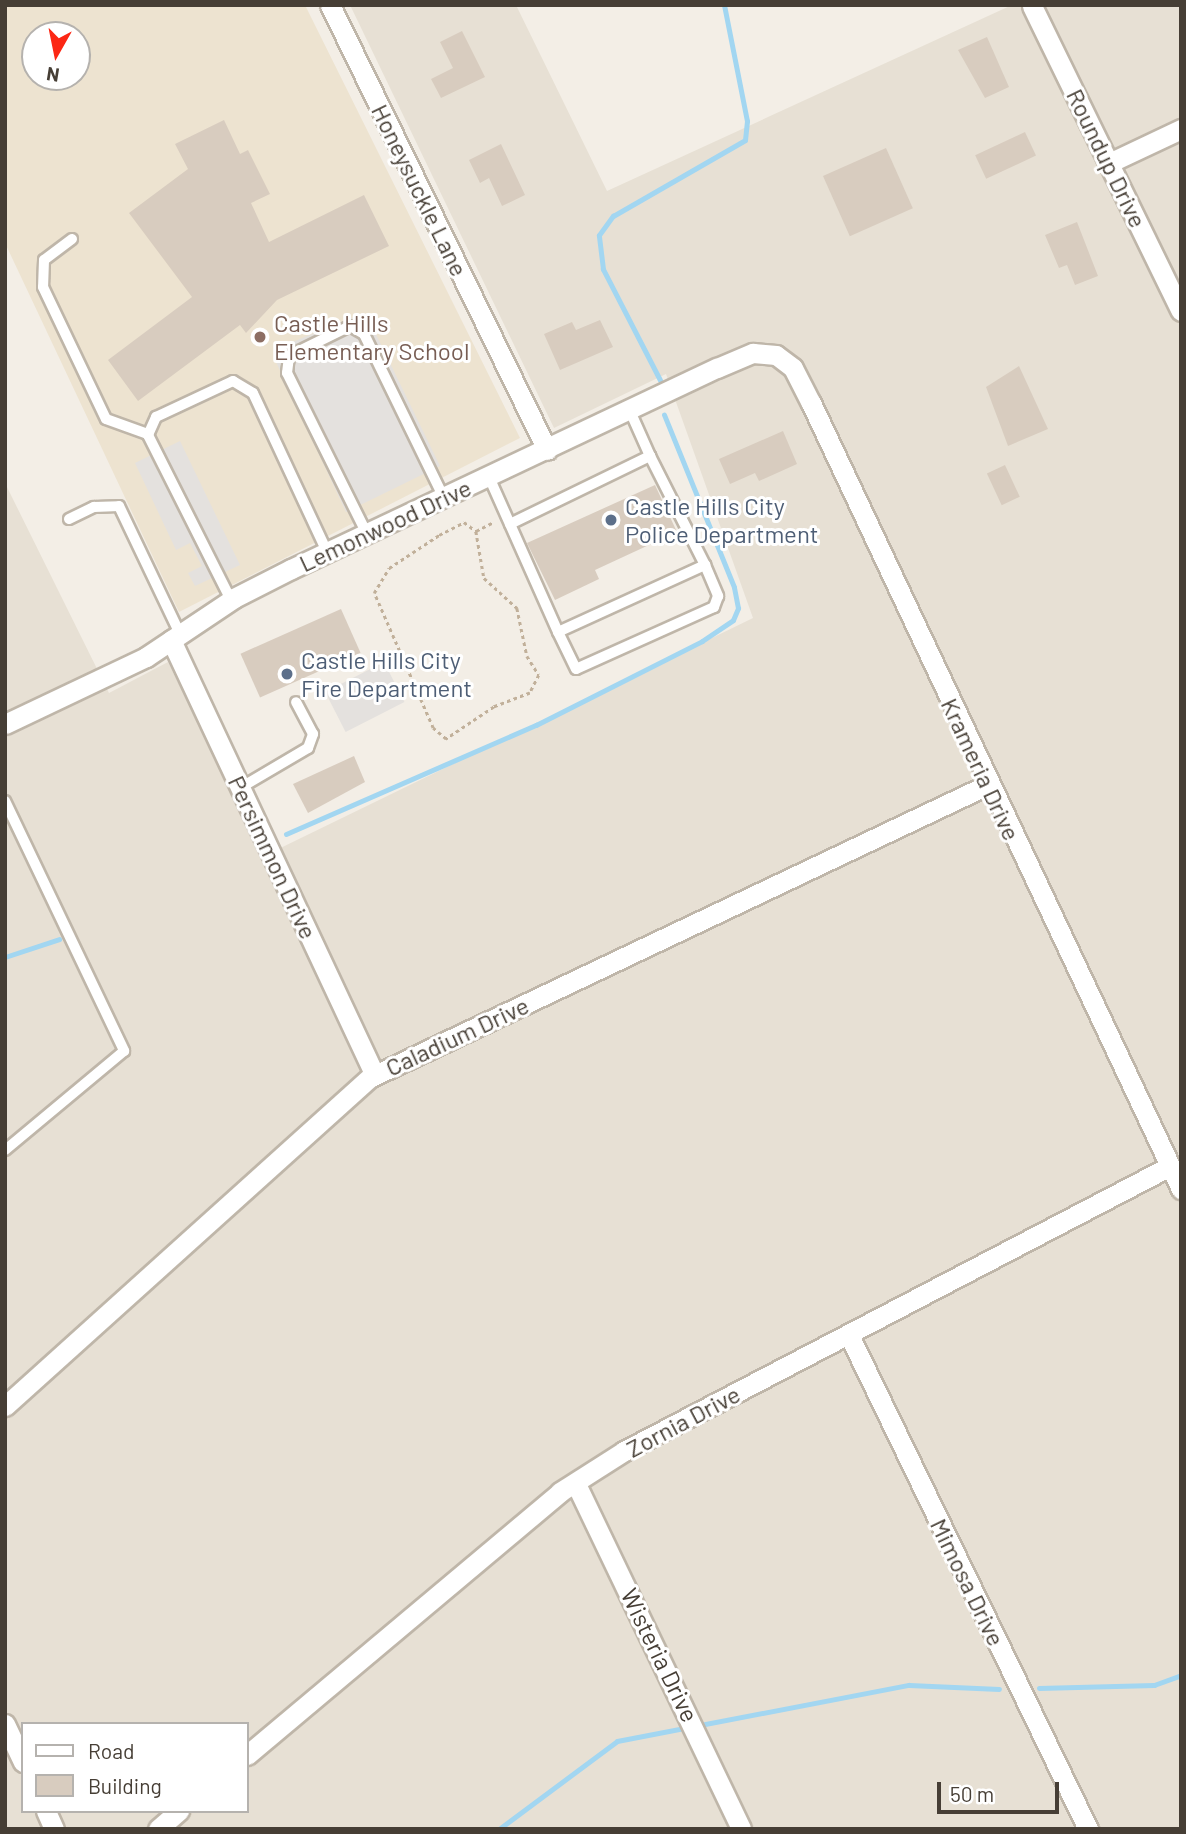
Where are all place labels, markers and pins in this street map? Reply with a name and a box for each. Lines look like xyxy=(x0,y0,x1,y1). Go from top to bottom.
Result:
place label: Castle Hills Elementary School xyxy=(274,309,469,365)
marker: Castle Hills Elementary School xyxy=(252,329,268,345)
place label: Castle Hills City Police Department xyxy=(625,492,819,548)
marker: Castle Hills City Police Department xyxy=(603,512,619,528)
place label: Castle Hills City Fire Department xyxy=(301,646,472,702)
marker: Castle Hills City Fire Department xyxy=(279,666,295,682)

